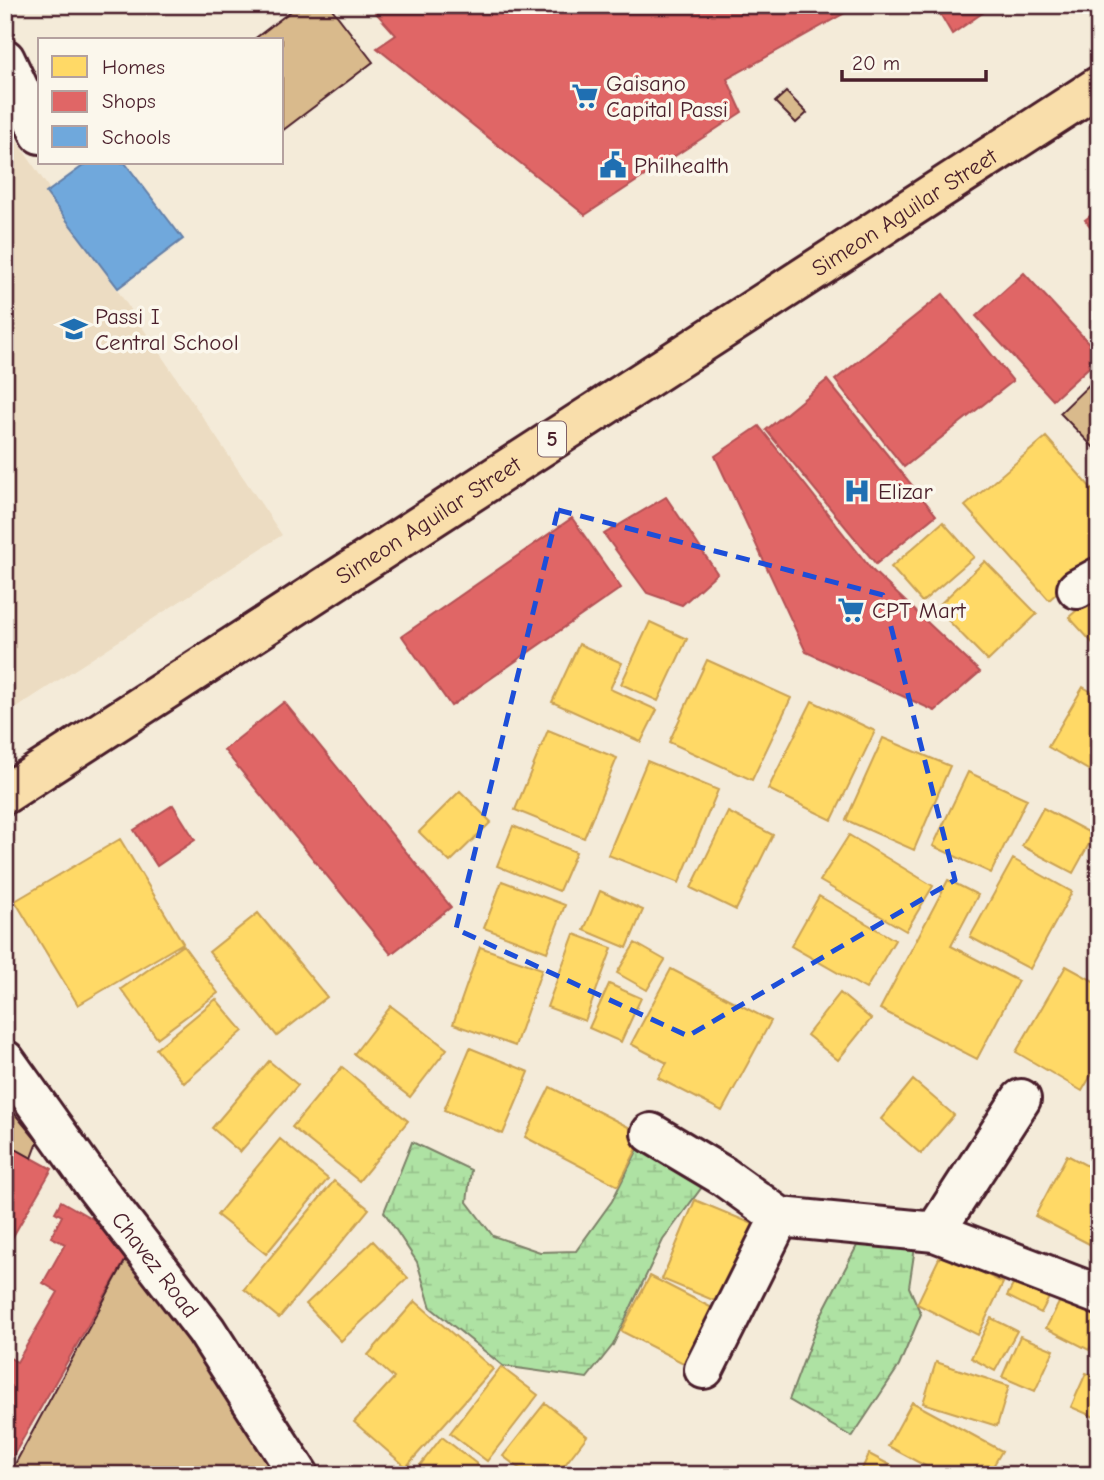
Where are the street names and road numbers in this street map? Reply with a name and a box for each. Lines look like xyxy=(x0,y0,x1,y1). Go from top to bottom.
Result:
street label: Simeon Aguilar Street xyxy=(807,142,1003,282)
road number: 5 xyxy=(538,422,566,457)
street label: Simeon Aguilar Street xyxy=(331,450,527,590)
street label: Chavez Road xyxy=(106,1206,205,1323)

